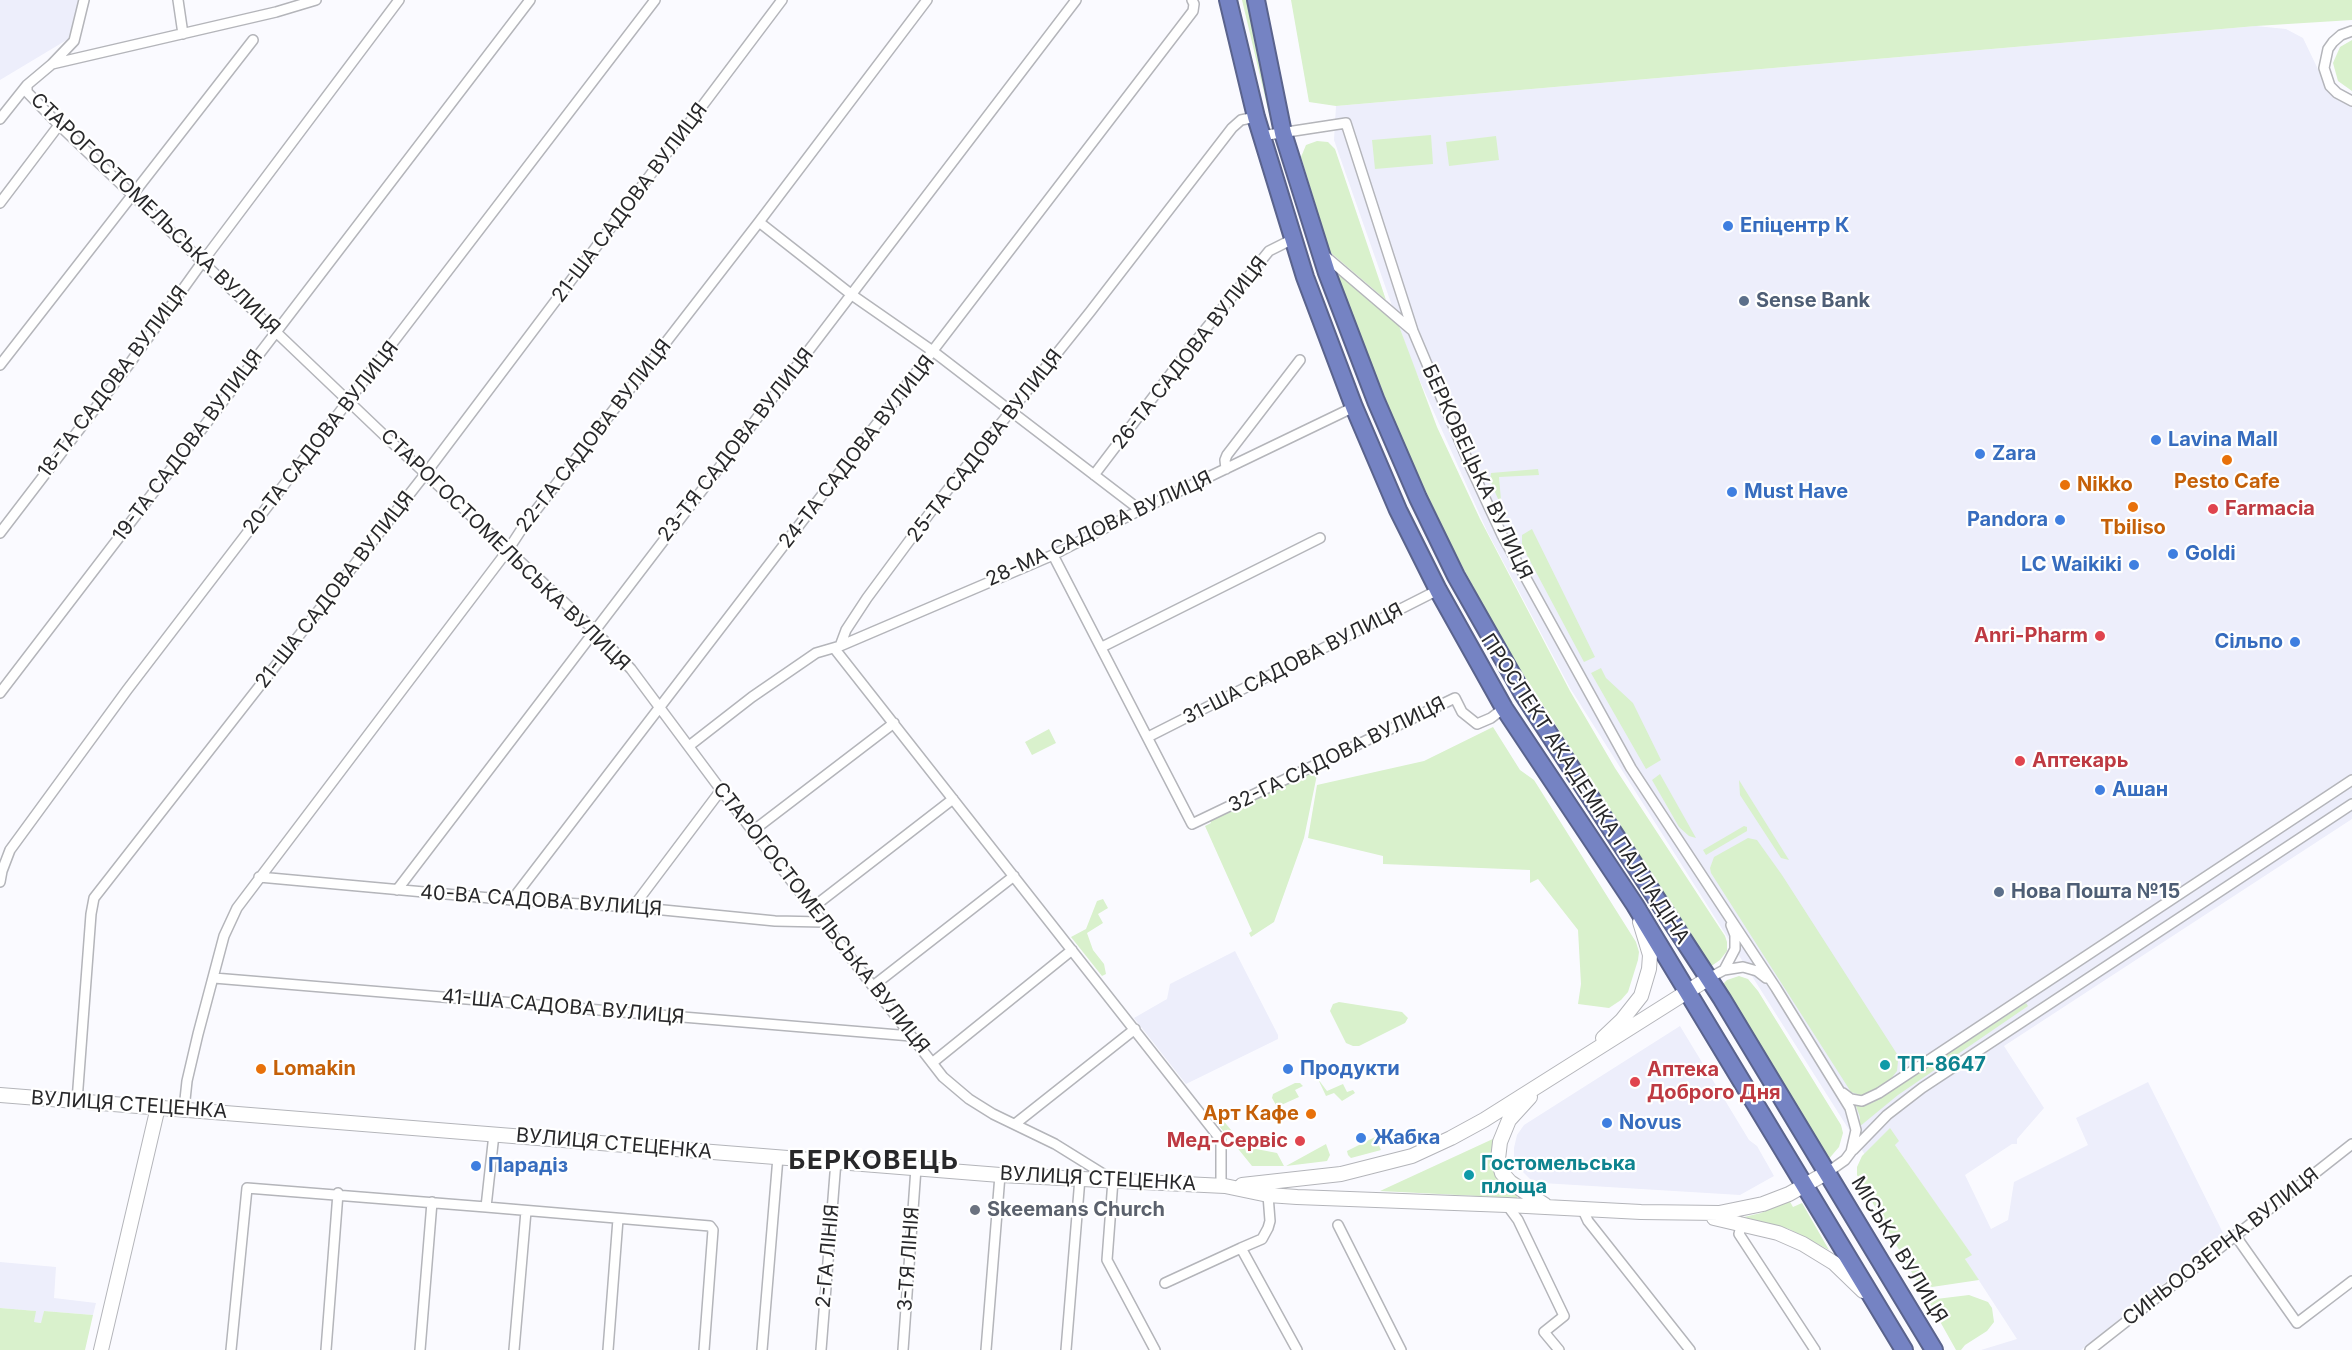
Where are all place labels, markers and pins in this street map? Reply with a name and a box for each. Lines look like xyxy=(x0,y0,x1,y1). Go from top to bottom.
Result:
place label: Епіцентр К xyxy=(1740,214,1849,238)
marker: Епіцентр К xyxy=(1721,219,1735,233)
place label: Sense Bank xyxy=(1756,289,1870,313)
marker: Sense Bank xyxy=(1737,294,1751,308)
place label: Lavina Mall xyxy=(2168,428,2278,452)
marker: Lavina Mall xyxy=(2149,433,2163,447)
place label: Zara xyxy=(1992,442,2036,466)
marker: Zara xyxy=(1973,447,1987,461)
marker: Pesto Cafe xyxy=(2220,453,2234,467)
place label: Pesto Cafe xyxy=(2174,470,2280,494)
place label: Nikko xyxy=(2077,473,2133,497)
marker: Nikko xyxy=(2058,478,2072,492)
place label: Must Have xyxy=(1744,480,1848,504)
marker: Must Have xyxy=(1725,485,1739,499)
place label: Farmacia xyxy=(2225,497,2315,521)
marker: Tbiliso xyxy=(2126,500,2140,514)
marker: Farmacia xyxy=(2206,502,2220,516)
place label: Pandora xyxy=(1967,508,2048,532)
marker: Pandora xyxy=(2053,513,2067,527)
place label: Tbiliso xyxy=(2100,516,2166,540)
place label: Goldi xyxy=(2185,542,2236,566)
marker: Goldi xyxy=(2166,547,2180,561)
place label: LC Waikiki xyxy=(2021,553,2122,577)
marker: LC Waikiki xyxy=(2127,558,2141,572)
place label: Anri-Pharm xyxy=(1974,624,2088,648)
marker: Anri-Pharm xyxy=(2093,629,2107,643)
place label: Сільпо xyxy=(2214,630,2283,654)
marker: Сільпо xyxy=(2288,635,2302,649)
place label: Аптекарь xyxy=(2032,749,2129,773)
marker: Аптекарь xyxy=(2013,754,2027,768)
place label: Ашан xyxy=(2112,778,2168,802)
marker: Ашан xyxy=(2093,783,2107,797)
place label: Нова Пошта №15 xyxy=(2011,880,2180,904)
marker: Нова Пошта №15 xyxy=(1992,885,2006,899)
place label: ТП-8647 xyxy=(1897,1053,1986,1077)
place label: Lomakin xyxy=(273,1057,356,1081)
place label: Продукти xyxy=(1300,1057,1400,1081)
place label: Аптека Доброго Дня xyxy=(1647,1058,1781,1105)
marker: ТП-8647 xyxy=(1878,1058,1892,1072)
marker: Lomakin xyxy=(254,1062,268,1076)
marker: Продукти xyxy=(1281,1062,1295,1076)
marker: Аптека Доброго Дня xyxy=(1628,1075,1642,1089)
place label: Арт Кафе xyxy=(1203,1102,1299,1126)
marker: Арт Кафе xyxy=(1304,1107,1318,1121)
place label: Novus xyxy=(1619,1111,1682,1135)
marker: Novus xyxy=(1600,1116,1614,1130)
place label: Жабка xyxy=(1373,1126,1440,1150)
place label: Мед-Сервіс xyxy=(1167,1129,1288,1153)
marker: Жабка xyxy=(1354,1131,1368,1145)
marker: Мед-Сервіс xyxy=(1293,1134,1307,1148)
place label: Гостомельська площа xyxy=(1481,1152,1636,1199)
place label: Парадіз xyxy=(488,1154,568,1178)
marker: Парадіз xyxy=(469,1159,483,1173)
marker: Гостомельська площа xyxy=(1462,1168,1476,1182)
place label: Skeemans Church xyxy=(987,1198,1165,1222)
marker: Skeemans Church xyxy=(968,1203,982,1217)

